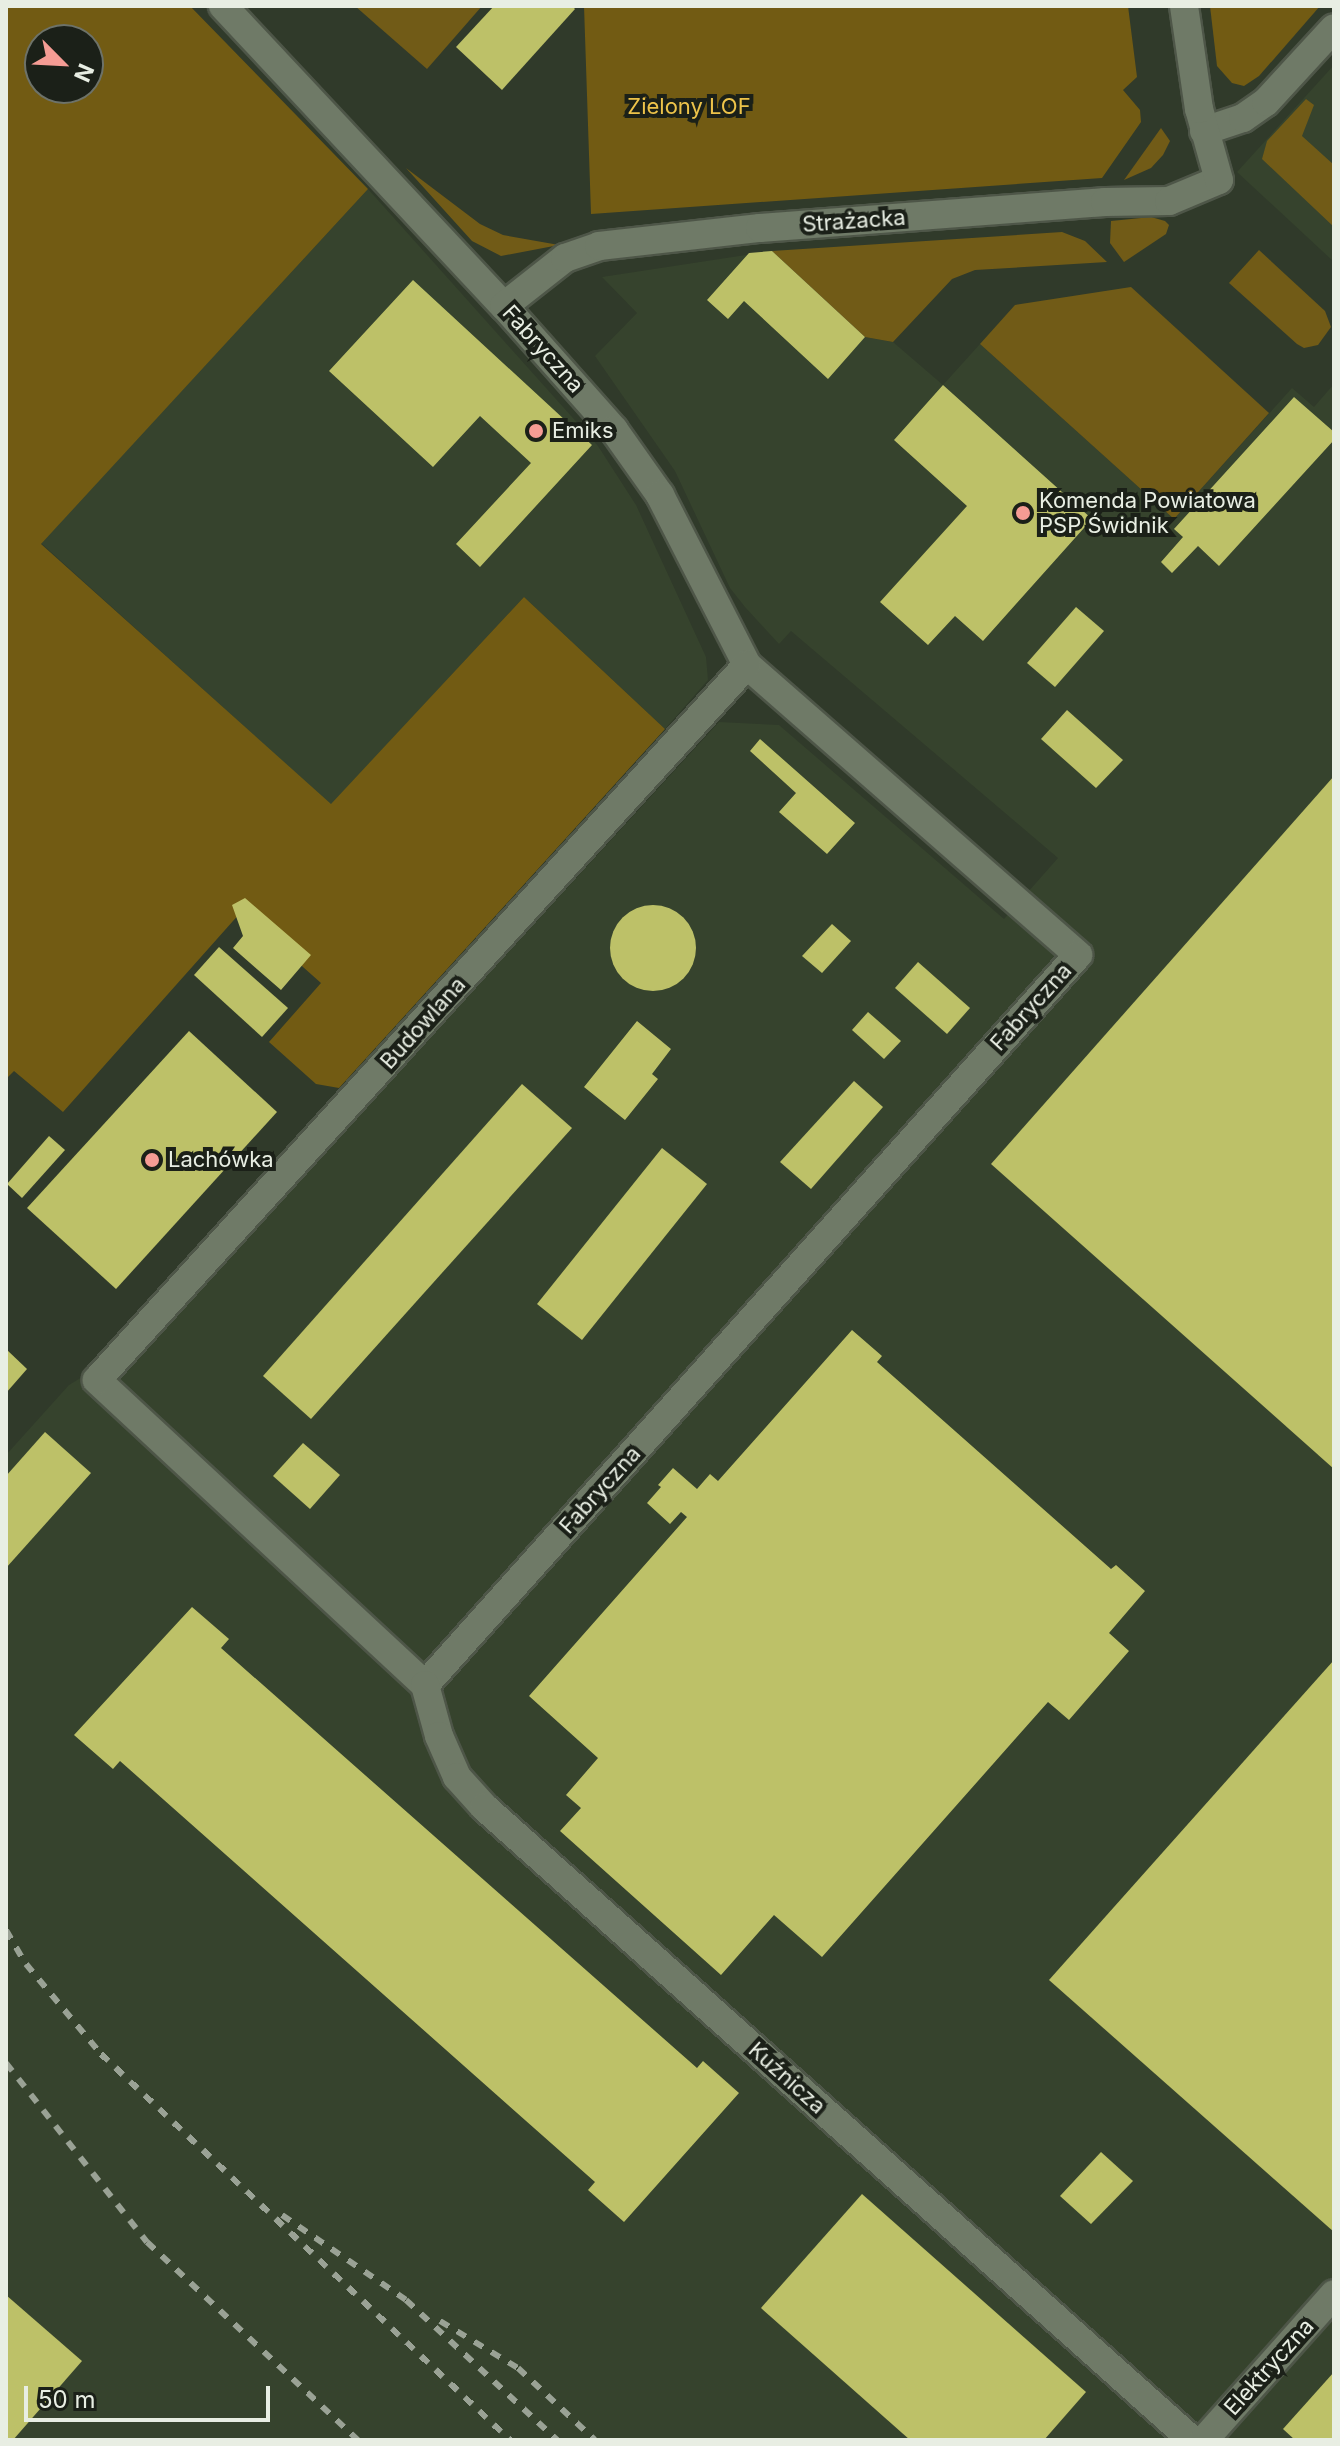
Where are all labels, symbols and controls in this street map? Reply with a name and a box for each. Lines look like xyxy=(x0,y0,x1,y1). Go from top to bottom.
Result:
north arrow xyxy=(24,24,104,104)
text: N xyxy=(69,60,99,86)
park label: Zielony LOF xyxy=(627,94,751,120)
street label: Strażacka xyxy=(801,204,907,238)
street label: Fabryczna xyxy=(497,300,589,398)
place label: Emiks xyxy=(552,418,614,444)
marker: Emiks xyxy=(527,422,545,440)
place label: Komenda Powiatowa PSP Świdnik xyxy=(1039,487,1256,538)
marker: Komenda Powiatowa PSP Świdnik xyxy=(1014,504,1032,522)
street label: Fabryczna xyxy=(985,958,1077,1056)
street label: Budowlana xyxy=(375,972,471,1074)
place label: Lachówka xyxy=(168,1147,274,1173)
marker: Lachówka xyxy=(143,1151,161,1169)
street label: Fabryczna xyxy=(554,1441,646,1539)
street label: Kuźnicza xyxy=(743,2037,831,2119)
street label: Elektryczna xyxy=(1219,2313,1319,2421)
scale bar xyxy=(28,2370,274,2420)
text: 50 m xyxy=(38,2385,96,2414)

